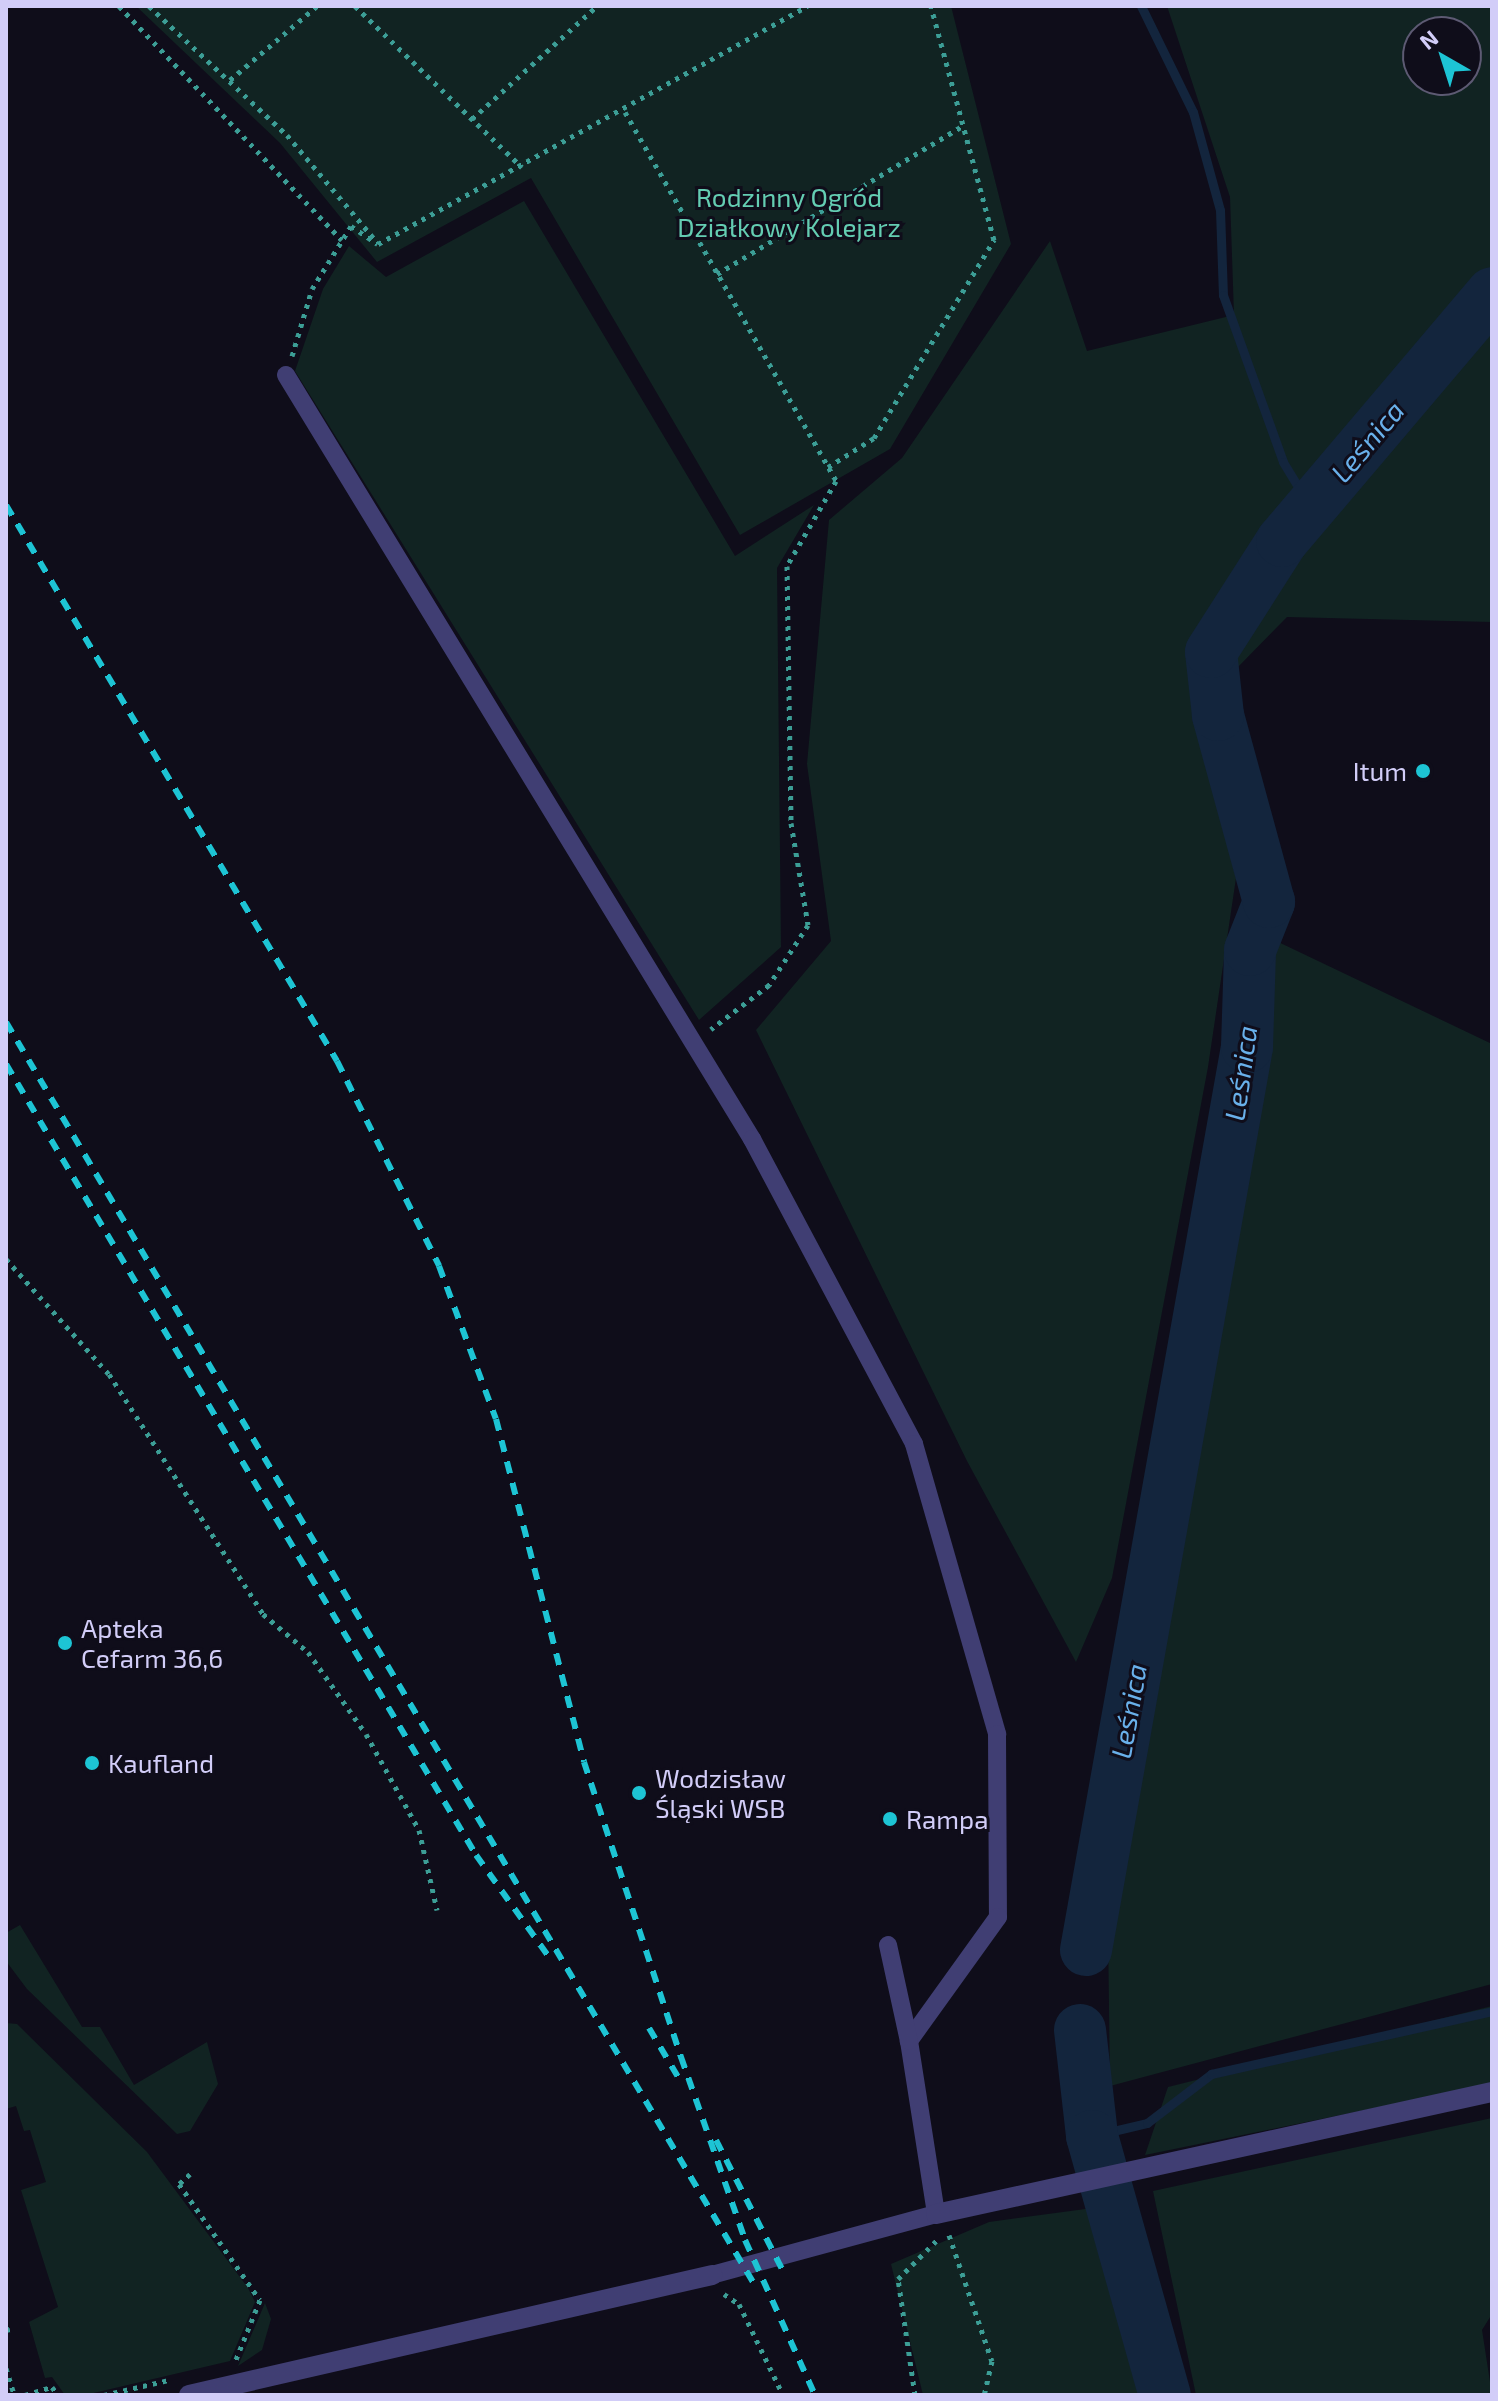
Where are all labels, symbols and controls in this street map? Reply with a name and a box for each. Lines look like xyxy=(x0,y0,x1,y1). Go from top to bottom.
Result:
north arrow xyxy=(1402,16,1482,96)
text: N xyxy=(1414,24,1443,54)
park label: Rodzinny Ogród Działkowy Kolejarz xyxy=(677,181,901,242)
water label: Leśnica xyxy=(1323,394,1411,488)
place label: Itum xyxy=(1353,755,1407,787)
marker: Itum xyxy=(1414,762,1432,780)
water label: Leśnica xyxy=(1217,1023,1263,1123)
place label: Apteka Cefarm 36,6 xyxy=(81,1612,223,1674)
marker: Apteka Cefarm 36,6 xyxy=(56,1634,74,1652)
water label: Leśnica xyxy=(1103,1661,1153,1761)
place label: Kaufland xyxy=(108,1747,214,1779)
marker: Kaufland xyxy=(83,1754,101,1772)
place label: Wodzisław Śląski WSB xyxy=(655,1762,786,1824)
marker: Wodzisław Śląski WSB xyxy=(630,1784,648,1802)
place label: Rampa xyxy=(906,1803,988,1835)
marker: Rampa xyxy=(881,1810,899,1828)

